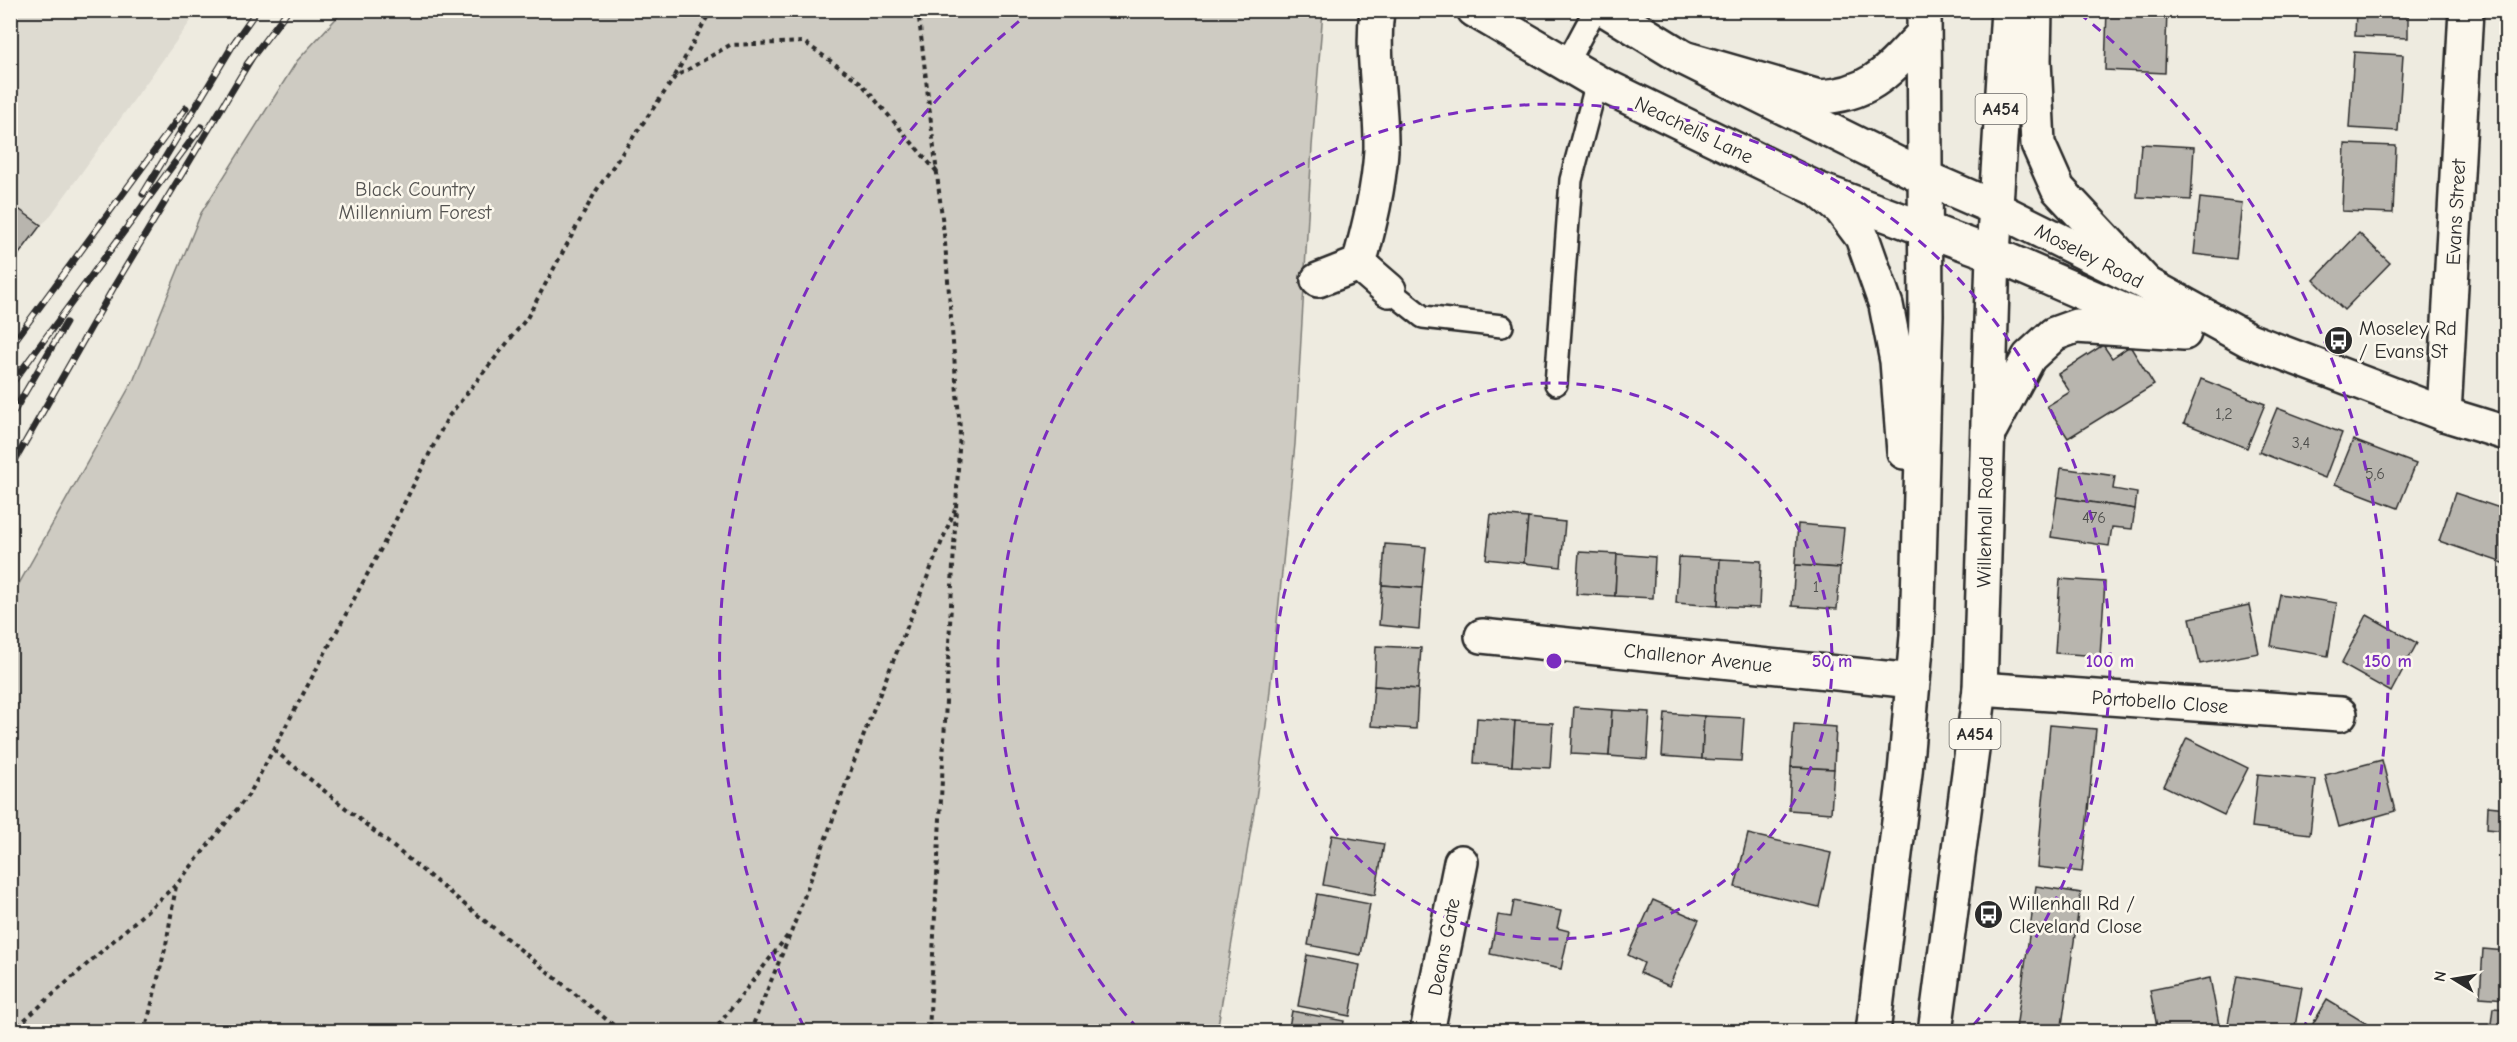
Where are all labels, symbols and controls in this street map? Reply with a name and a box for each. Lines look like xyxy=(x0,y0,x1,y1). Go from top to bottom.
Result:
street label: Neachells Lane xyxy=(1631,91,1757,169)
road number: A454 xyxy=(1976,94,2026,124)
street label: Evans Street xyxy=(2442,157,2470,266)
park label: Black Country Millennium Forest xyxy=(339,178,493,224)
street label: Moseley Road xyxy=(2031,219,2147,293)
place label: Moseley Rd / Evans St xyxy=(2359,317,2457,363)
bus stop icon: Moseley Rd / Evans St xyxy=(2322,324,2354,356)
house number: 1,2 xyxy=(2215,405,2233,423)
house number: 3,4 xyxy=(2292,434,2310,452)
street label: Willenhall Road xyxy=(1972,456,1998,588)
house number: 5,6 xyxy=(2365,465,2385,483)
house number: 476 xyxy=(2082,509,2106,527)
house number: 1 xyxy=(1813,578,1819,596)
street label: Challenor Avenue xyxy=(1623,639,1773,677)
centre of rings xyxy=(1544,651,1564,671)
text: 50 m xyxy=(1812,651,1852,672)
text: 100 m xyxy=(2086,651,2134,672)
text: 150 m xyxy=(2364,651,2412,672)
street label: Portobello Close xyxy=(2091,686,2229,718)
road number: A454 xyxy=(1950,719,2000,749)
place label: Willenhall Rd / Cleveland Close xyxy=(2009,892,2142,938)
street label: Deans Gate xyxy=(1423,896,1465,998)
bus stop icon: Willenhall Rd / Cleveland Close xyxy=(1972,898,2004,930)
north arrow xyxy=(2424,949,2484,1009)
text: N xyxy=(2430,969,2450,983)

